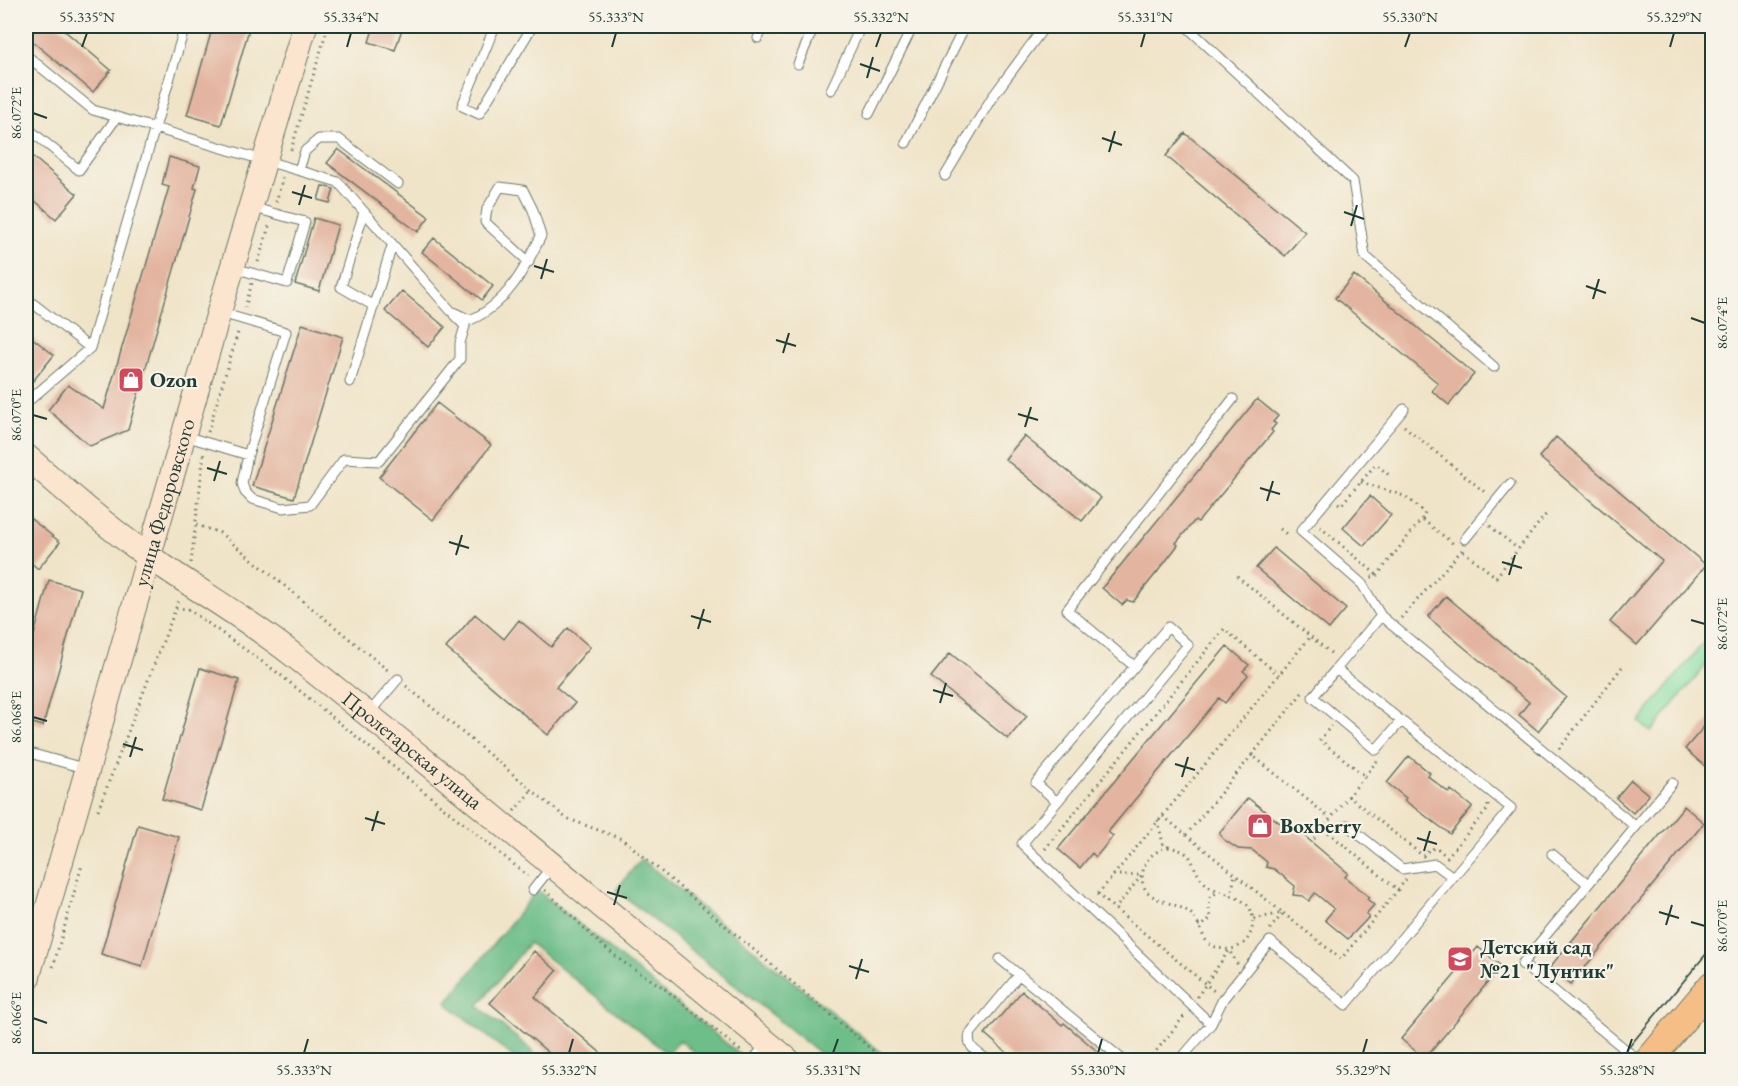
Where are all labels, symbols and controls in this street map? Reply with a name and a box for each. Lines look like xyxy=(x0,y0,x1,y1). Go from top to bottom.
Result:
text: 55.335°N xyxy=(59,7,115,26)
text: 55.334°N xyxy=(323,7,379,26)
text: 55.333°N xyxy=(588,7,644,26)
text: 55.332°N xyxy=(853,7,909,26)
text: 55.331°N xyxy=(1117,7,1173,26)
text: 55.330°N xyxy=(1382,7,1438,26)
text: 55.329°N xyxy=(1646,7,1702,26)
text: 86.072°E xyxy=(6,86,25,139)
text: 86.074°E xyxy=(1712,296,1731,349)
shop icon: Ozon xyxy=(116,365,146,395)
place label: Ozon xyxy=(150,366,198,393)
text: 86.070°E xyxy=(6,388,25,441)
street label: улица Федоровского xyxy=(127,415,201,590)
text: 86.072°E xyxy=(1712,597,1731,650)
street label: Пролетарская улица xyxy=(337,685,489,815)
text: 86.068°E xyxy=(6,690,25,743)
shop icon: Boxberry xyxy=(1245,811,1275,841)
place label: Boxberry xyxy=(1280,812,1362,839)
text: 86.070°E xyxy=(1712,899,1731,952)
place label: Детский сад №21 "Лунтик" xyxy=(1480,933,1614,984)
school or university icon: Детский сад №21 "Лунтик" xyxy=(1445,944,1475,974)
text: 86.066°E xyxy=(6,991,25,1044)
text: 55.333°N xyxy=(276,1060,332,1079)
text: 55.332°N xyxy=(541,1060,597,1079)
text: 55.331°N xyxy=(805,1060,861,1079)
text: 55.330°N xyxy=(1070,1060,1126,1079)
text: 55.329°N xyxy=(1335,1060,1391,1079)
text: 55.328°N xyxy=(1599,1060,1655,1079)

